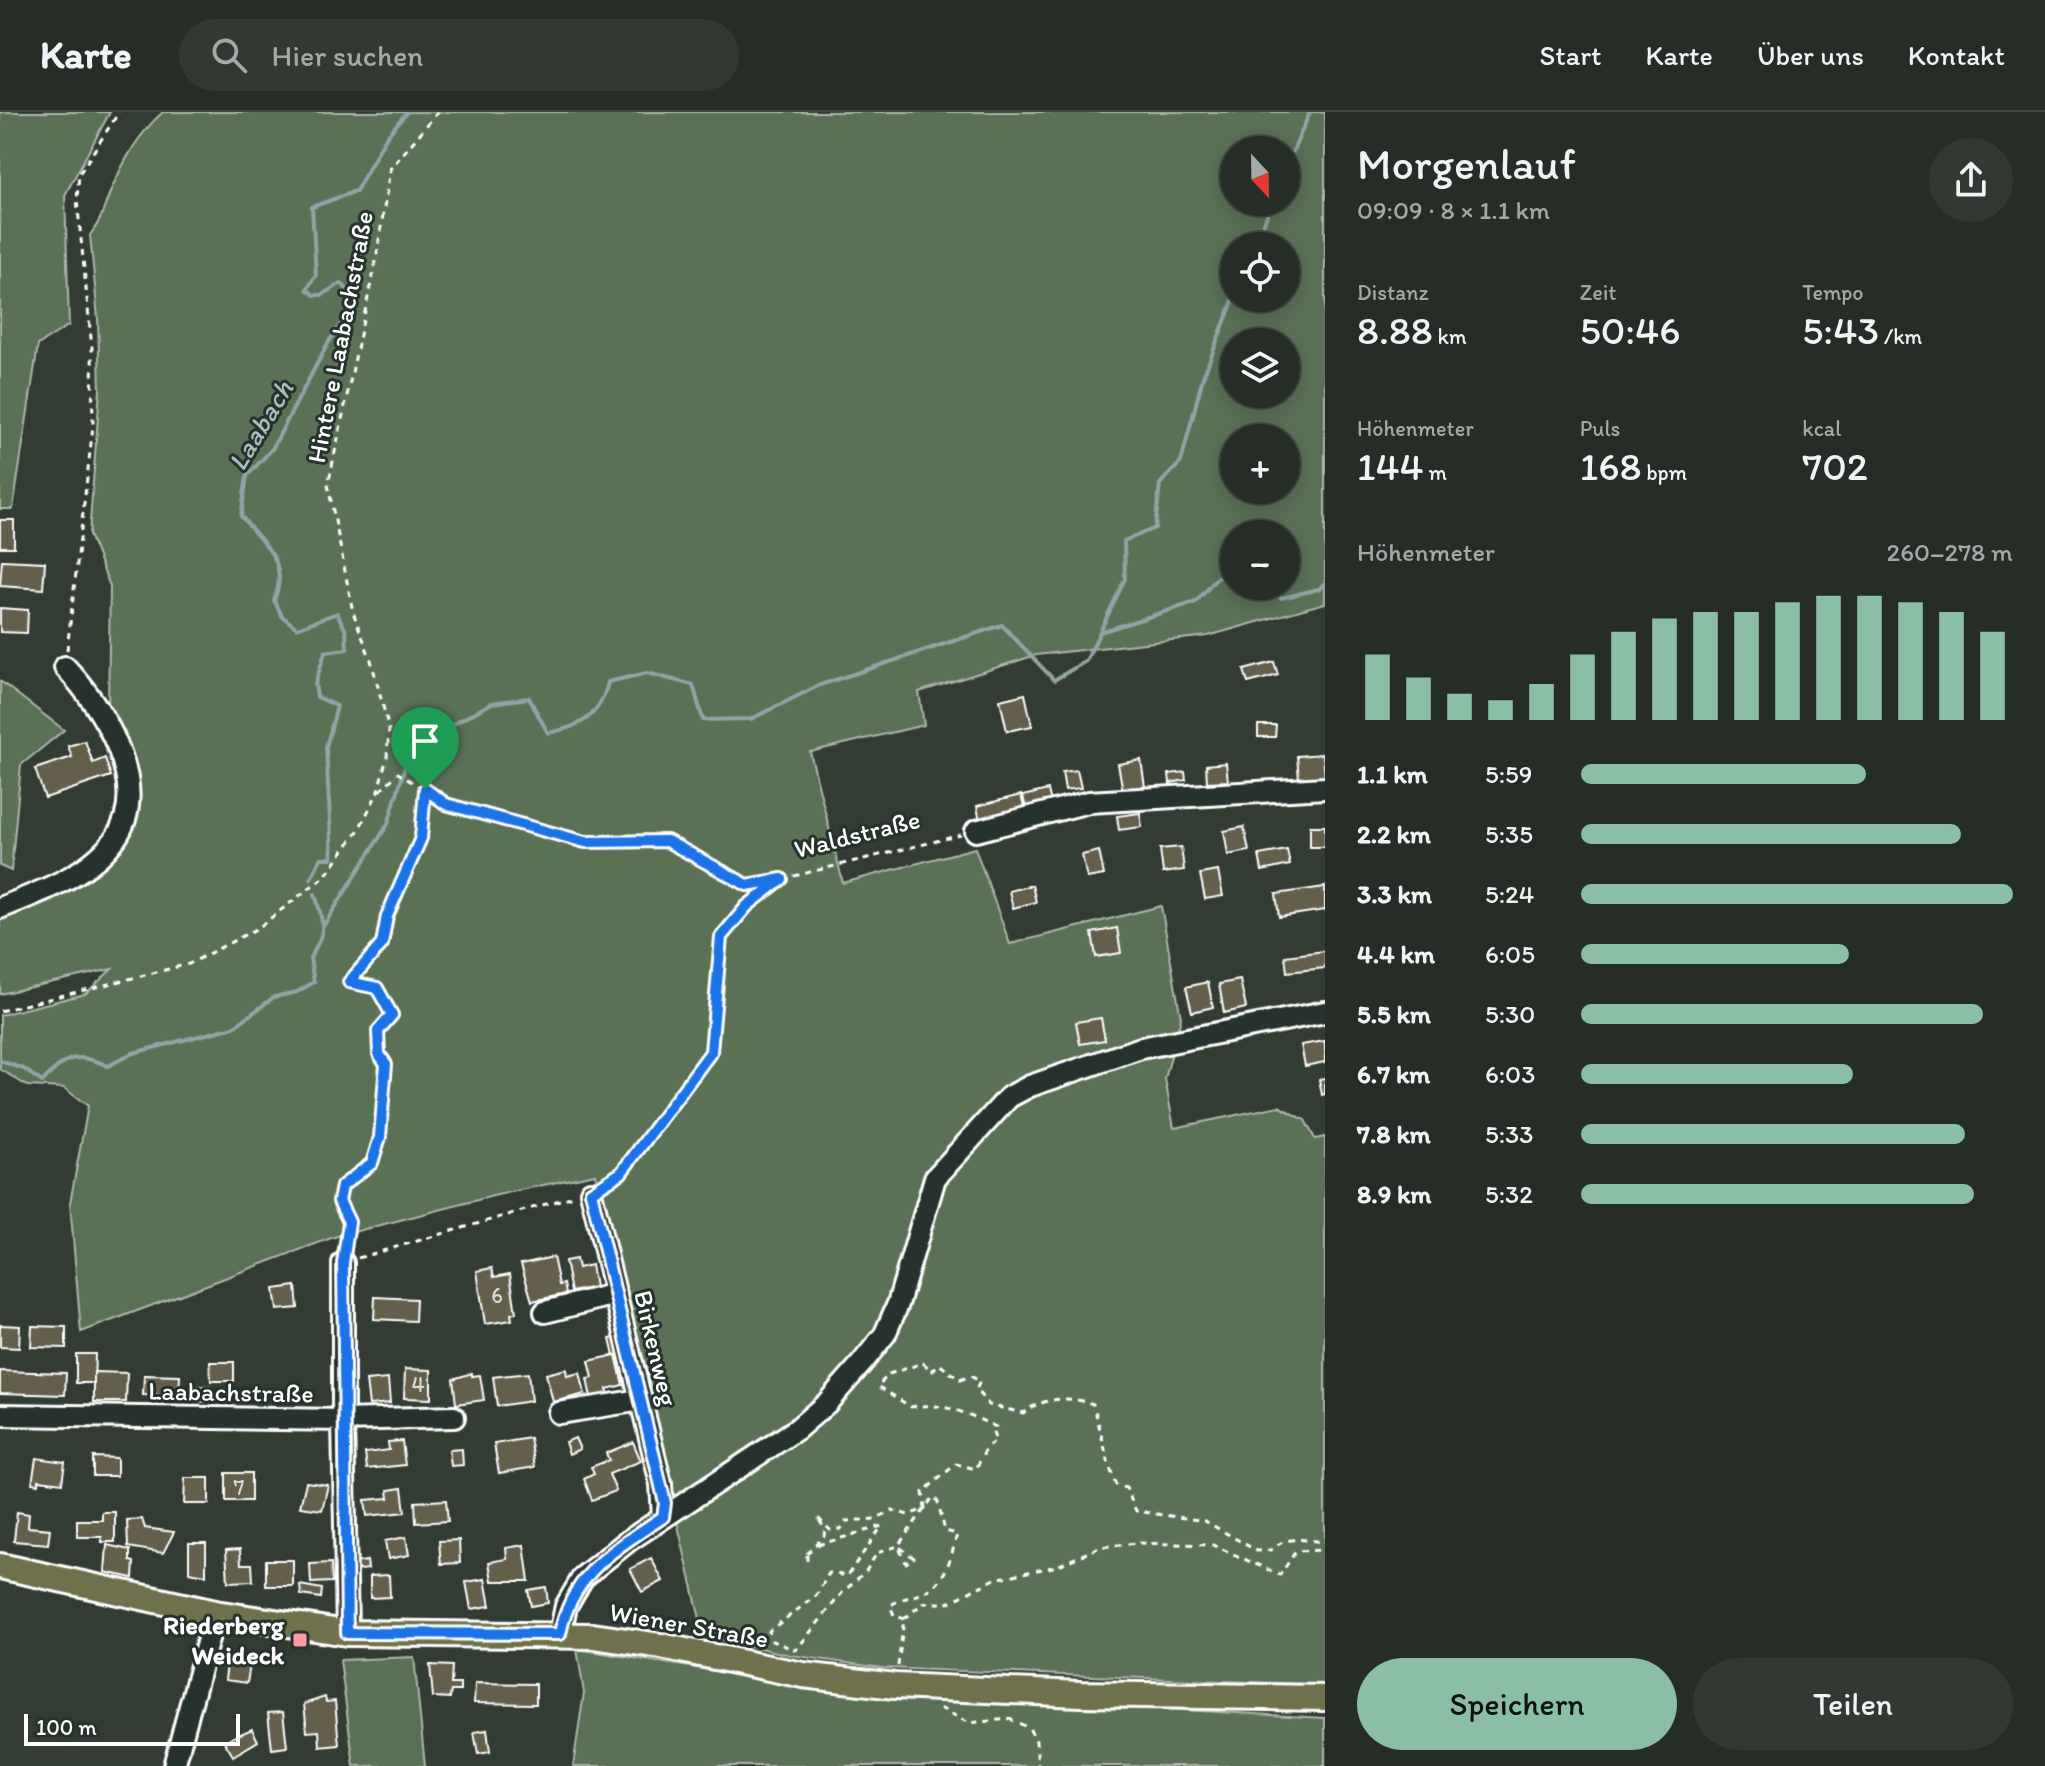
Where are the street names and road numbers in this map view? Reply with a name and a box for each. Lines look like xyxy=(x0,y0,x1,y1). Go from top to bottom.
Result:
street label: Hintere Laabachstraße xyxy=(300,208,380,466)
street label: Waldstraße xyxy=(791,803,923,865)
street label: Birkenweg xyxy=(627,1287,685,1410)
street label: Laabachstraße xyxy=(148,1375,314,1409)
street label: Wiener Straße xyxy=(607,1595,771,1655)

